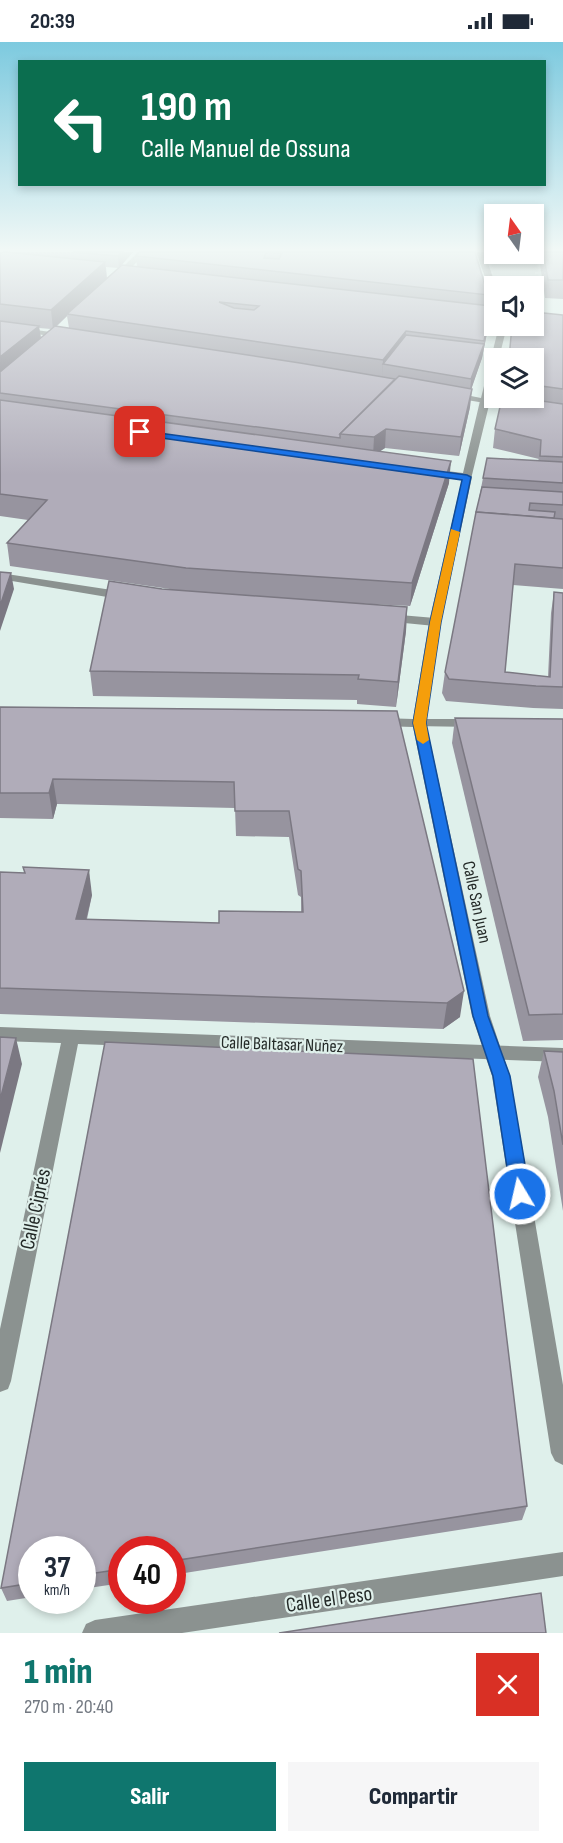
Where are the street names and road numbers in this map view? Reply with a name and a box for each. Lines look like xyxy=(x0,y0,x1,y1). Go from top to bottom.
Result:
street label: Calle San Juan xyxy=(458,859,495,945)
street label: Calle Baltasar Nuñez xyxy=(221,1032,344,1057)
street label: Calle Ciprés xyxy=(15,1166,56,1252)
street label: Calle el Peso xyxy=(284,1581,374,1618)

